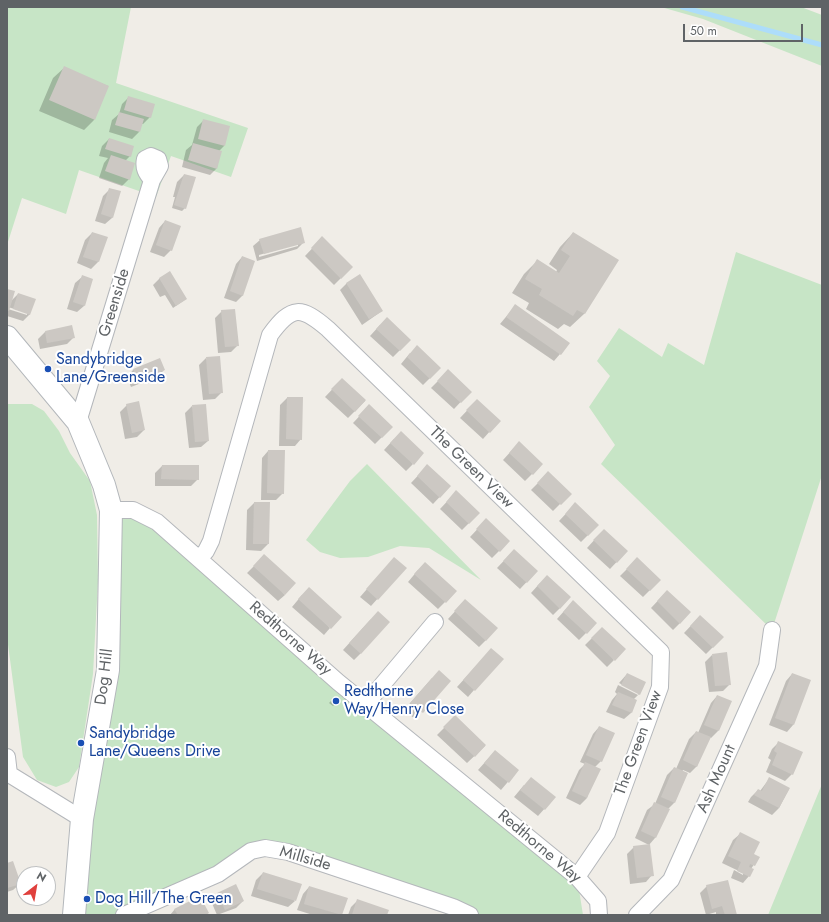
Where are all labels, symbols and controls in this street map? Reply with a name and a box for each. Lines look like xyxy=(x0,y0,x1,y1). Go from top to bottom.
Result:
scale bar xyxy=(685,16,805,42)
text: 50 m xyxy=(690,22,717,40)
street label: Greenside xyxy=(96,266,134,340)
place label: Sandybridge Lane/Greenside xyxy=(56,350,165,388)
marker: Sandybridge Lane/Greenside xyxy=(43,364,53,374)
street label: The Green View xyxy=(425,423,517,513)
street label: Redthorne Way xyxy=(245,598,335,680)
street label: Dog Hill xyxy=(92,648,118,706)
place label: Redthorne Way/Henry Close xyxy=(344,682,464,720)
street label: The Green View xyxy=(611,688,667,798)
marker: Redthorne Way/Henry Close xyxy=(331,696,341,706)
place label: Sandybridge Lane/Queens Drive xyxy=(89,724,220,762)
marker: Sandybridge Lane/Queens Drive xyxy=(76,738,86,748)
street label: Ash Mount xyxy=(693,742,741,816)
street label: Redthorne Way xyxy=(493,807,585,887)
street label: Millside xyxy=(277,843,333,875)
north arrow xyxy=(16,866,56,906)
text: N xyxy=(34,867,50,886)
place label: Dog Hill/The Green xyxy=(95,889,232,909)
marker: Dog Hill/The Green xyxy=(82,894,92,904)

